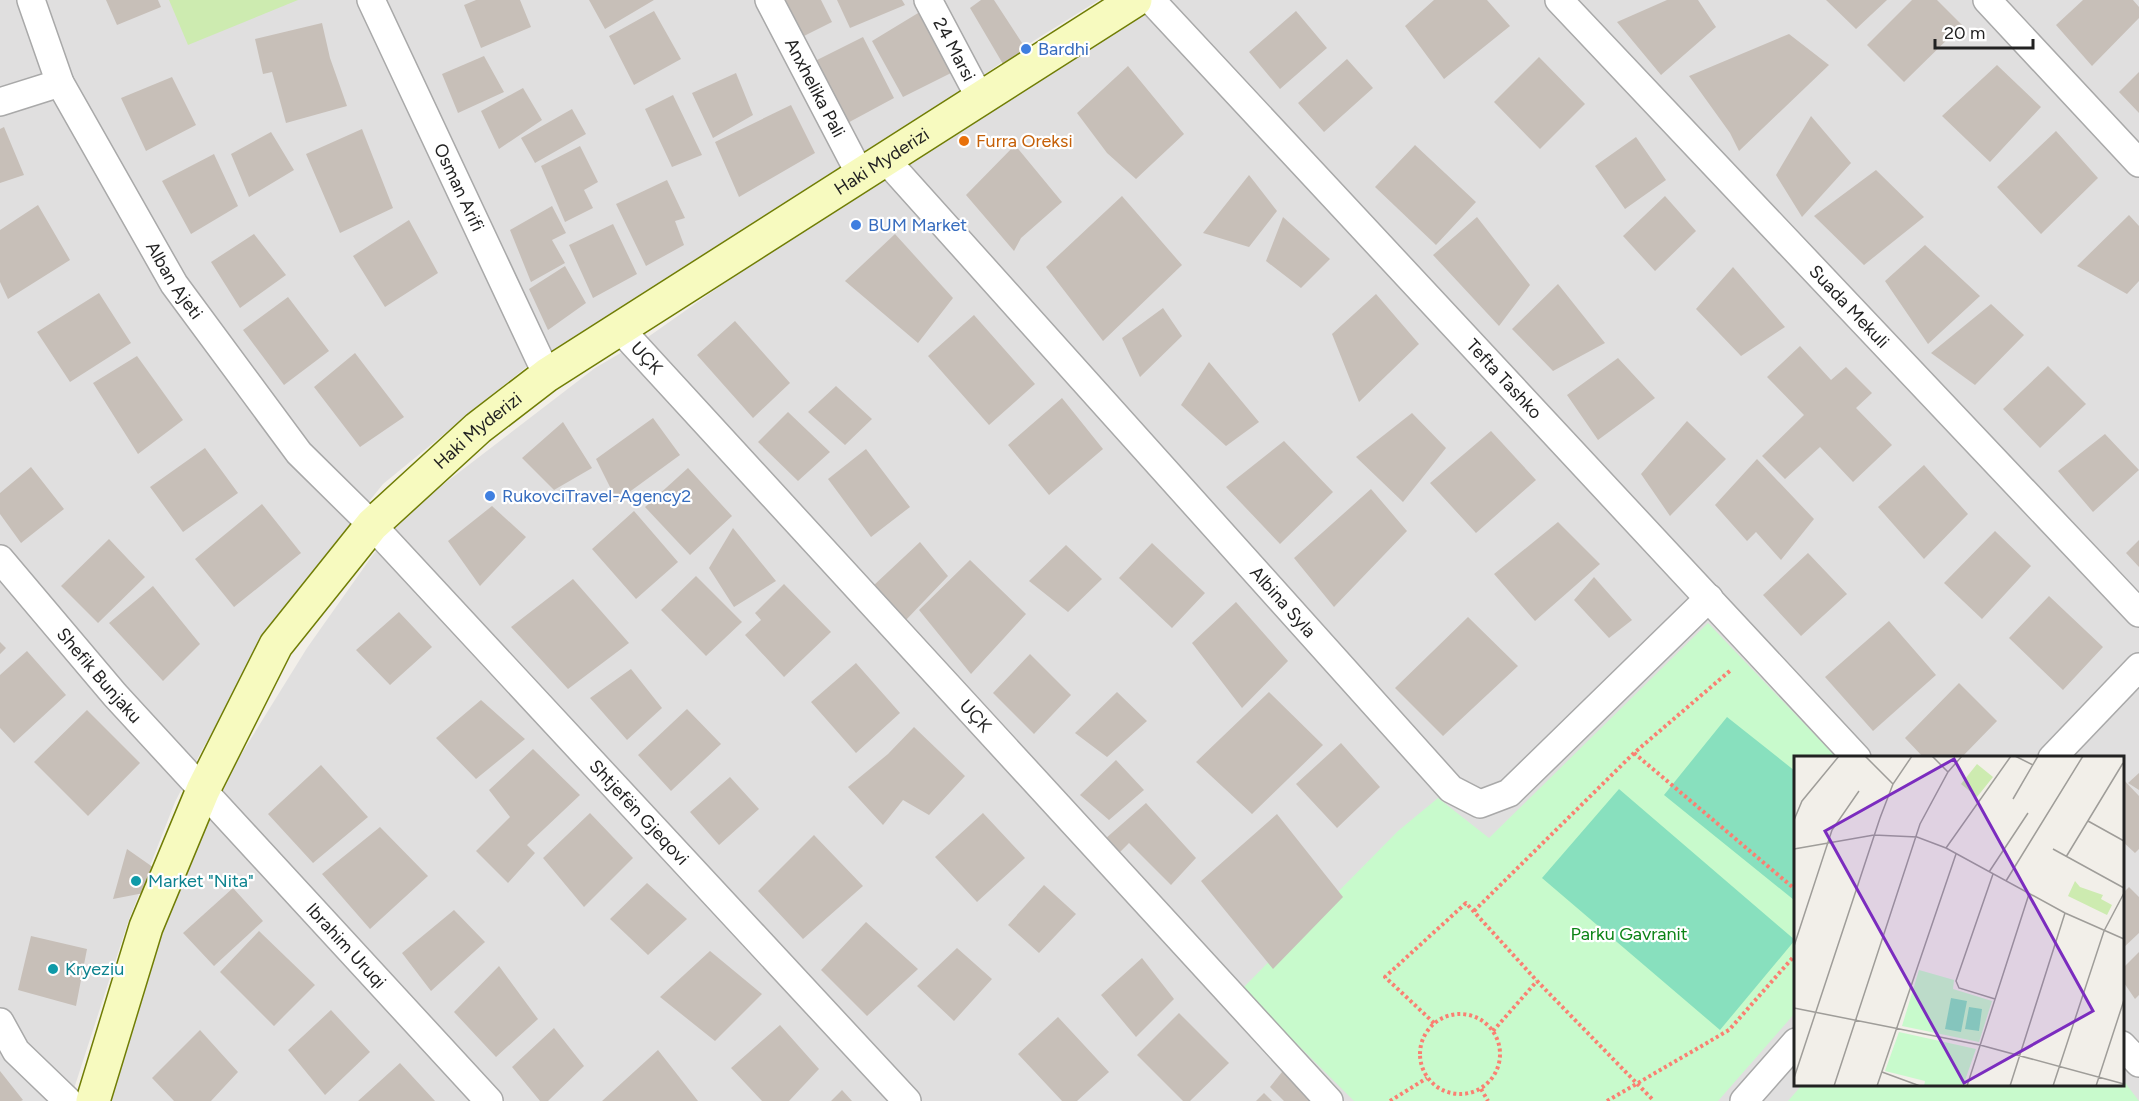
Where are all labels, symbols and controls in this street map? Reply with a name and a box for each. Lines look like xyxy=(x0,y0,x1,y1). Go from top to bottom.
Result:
scale bar xyxy=(1935,12,2032,50)
street label: 24 Marsi xyxy=(928,14,980,85)
text: 20 m xyxy=(1944,22,1985,44)
street label: Anxhelika Pali xyxy=(780,35,850,141)
place label: Bardhi xyxy=(1038,38,1089,60)
marker: Bardhi xyxy=(1019,42,1033,56)
street label: Haki Myderizi xyxy=(830,123,933,200)
place label: Furra Oreksi xyxy=(976,130,1073,152)
marker: Furra Oreksi xyxy=(957,134,971,148)
street label: Osman Arifi xyxy=(429,140,489,235)
place label: BUM Market xyxy=(868,214,967,236)
marker: BUM Market xyxy=(849,218,863,232)
street label: Alban Ajeti xyxy=(141,238,207,324)
street label: Suada Mekuli xyxy=(1804,260,1894,353)
street label: Tefta Tashko xyxy=(1462,335,1547,424)
street label: UÇK xyxy=(626,337,667,379)
street label: Haki Myderizi xyxy=(429,387,526,474)
place label: RukovciTravel-Agency2 xyxy=(502,485,691,507)
marker: RukovciTravel-Agency2 xyxy=(483,489,497,503)
street label: Albina Syla xyxy=(1245,562,1321,642)
street label: Shefik Bunjaku xyxy=(52,623,146,728)
street label: UÇK xyxy=(955,695,996,737)
street label: Shtjefën Gjeqovi xyxy=(585,755,693,870)
inset map xyxy=(1794,756,2124,1086)
place label: Market "Nita" xyxy=(148,870,254,892)
marker: Market "Nita" xyxy=(129,874,143,888)
street label: Ibrahim Uruqi xyxy=(301,898,391,993)
park label: Parku Gavranit xyxy=(1570,923,1688,945)
place label: Kryeziu xyxy=(65,958,124,980)
marker: Kryeziu xyxy=(46,962,60,976)

